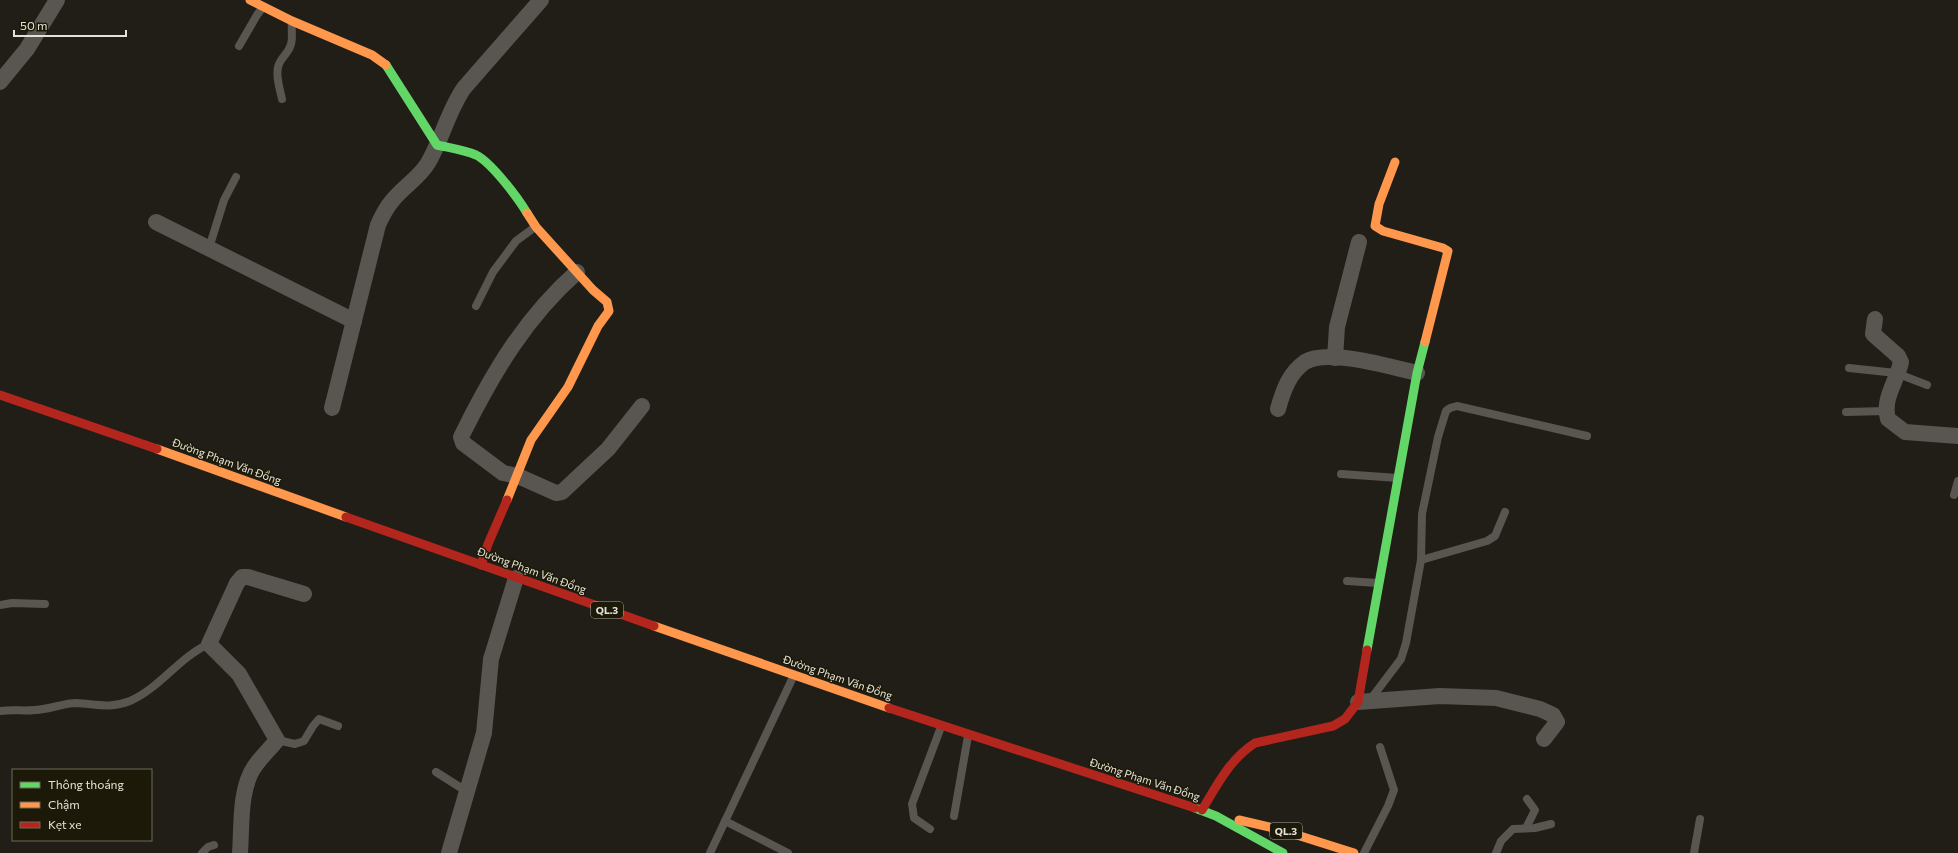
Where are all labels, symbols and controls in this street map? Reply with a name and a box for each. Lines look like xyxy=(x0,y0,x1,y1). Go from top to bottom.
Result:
scale bar xyxy=(14,12,126,38)
text: 50 m xyxy=(20,18,48,32)
street label: Đường Phạm Văn Đồng xyxy=(170,435,283,487)
street label: Đường Phạm Văn Đồng xyxy=(475,544,588,596)
road number: QL.3 xyxy=(591,602,623,618)
street label: Đường Phạm Văn Đồng xyxy=(781,652,895,702)
street label: Đường Phạm Văn Đồng xyxy=(1087,755,1202,803)
legend xyxy=(12,769,152,841)
text: Thông thoáng xyxy=(48,777,124,791)
text: Chậm xyxy=(48,797,80,811)
text: Kẹt xe xyxy=(48,817,82,831)
road number: QL.3 xyxy=(1270,823,1302,839)

